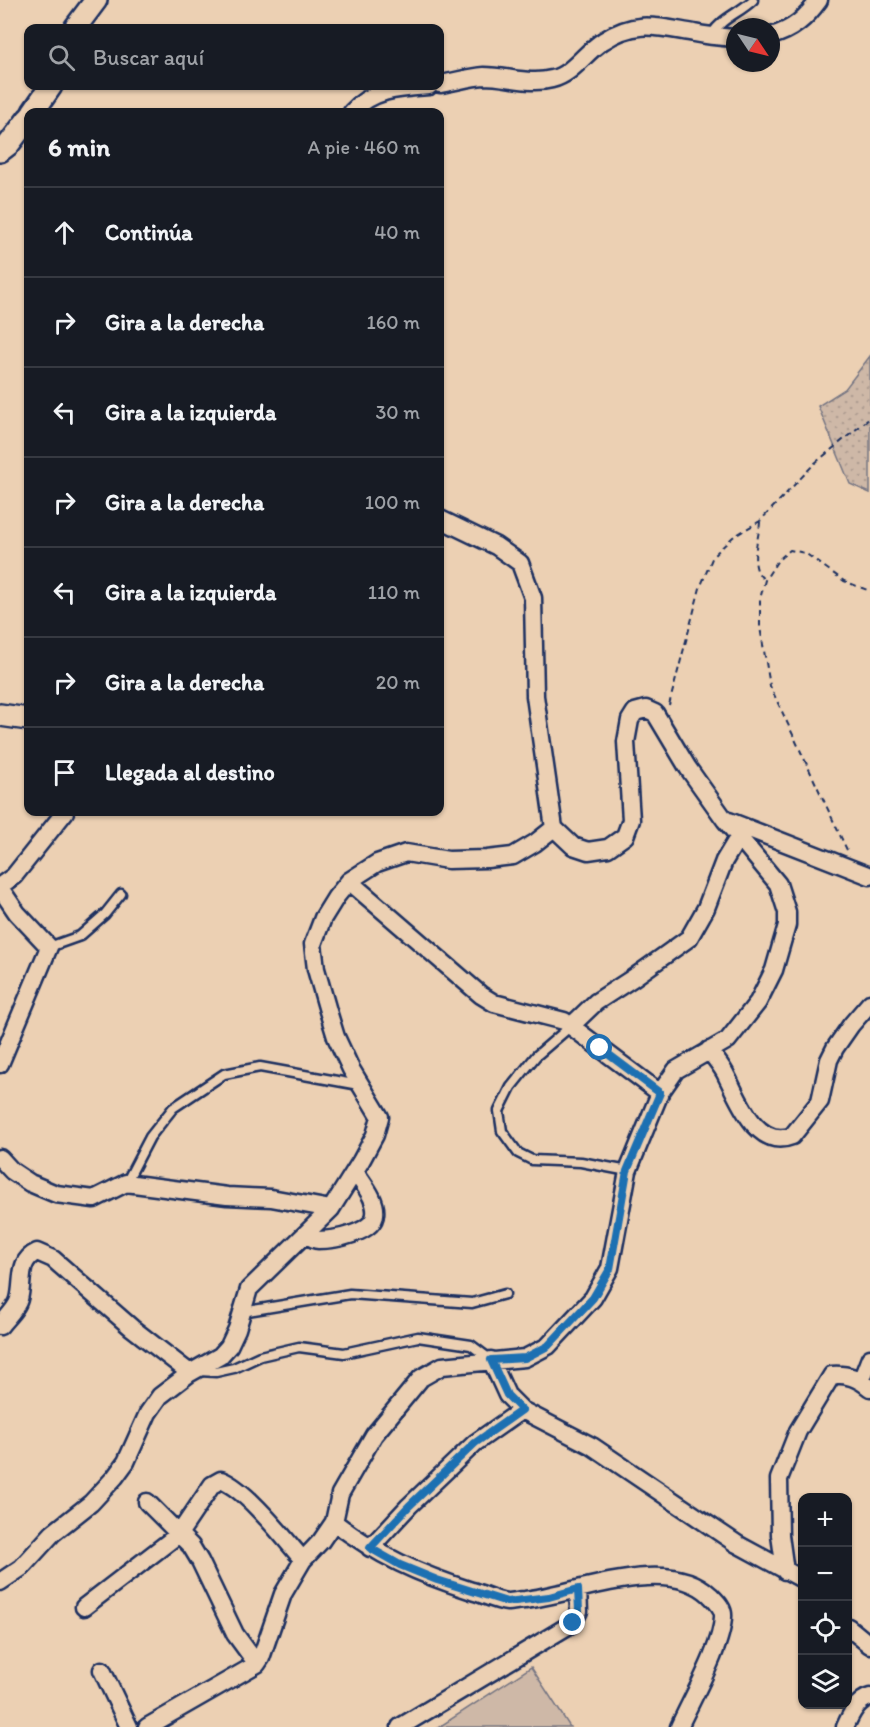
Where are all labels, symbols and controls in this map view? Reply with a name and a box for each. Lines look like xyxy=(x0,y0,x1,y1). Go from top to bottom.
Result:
north arrow xyxy=(726,18,780,72)
search box xyxy=(24,24,444,90)
icon: search xyxy=(45,41,78,74)
text: Buscar aquí xyxy=(93,44,204,71)
text: 6 min xyxy=(48,131,110,163)
text: A pie · 460 m xyxy=(307,135,420,159)
icon: ahead xyxy=(48,216,81,249)
text: Continúa xyxy=(105,219,193,246)
text: 40 m xyxy=(374,220,420,244)
icon: right xyxy=(48,306,81,339)
text: Gira a la derecha xyxy=(105,309,264,336)
text: 160 m xyxy=(367,310,420,334)
icon: left xyxy=(48,396,81,429)
text: Gira a la izquierda xyxy=(105,399,276,426)
text: 30 m xyxy=(375,400,420,424)
icon: right xyxy=(48,486,81,519)
text: Gira a la derecha xyxy=(105,489,264,516)
text: 100 m xyxy=(365,490,420,514)
icon: left xyxy=(48,576,81,609)
text: Gira a la izquierda xyxy=(105,579,276,606)
text: 110 m xyxy=(368,580,420,604)
icon: right xyxy=(48,666,81,699)
text: Gira a la derecha xyxy=(105,669,264,696)
text: 20 m xyxy=(376,670,420,694)
icon: arrive xyxy=(48,756,81,789)
text: Llegada al destino xyxy=(105,759,275,786)
route start xyxy=(586,1034,612,1060)
map controls xyxy=(798,1493,852,1709)
button: + xyxy=(798,1493,852,1547)
button: − xyxy=(798,1547,852,1601)
button: locate xyxy=(798,1601,852,1655)
route end xyxy=(559,1609,585,1635)
button: layers xyxy=(798,1655,852,1709)

